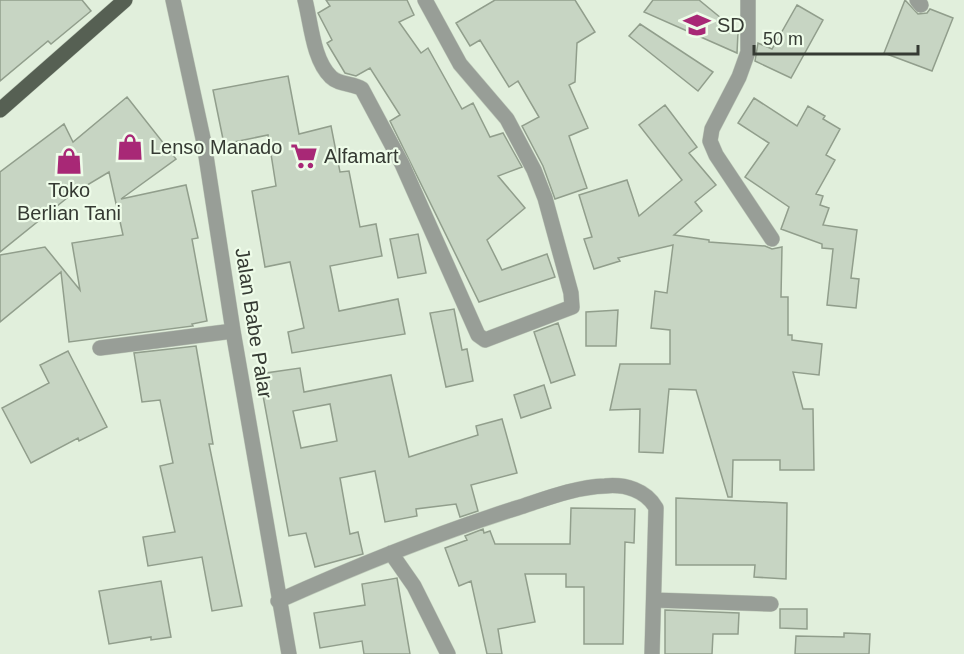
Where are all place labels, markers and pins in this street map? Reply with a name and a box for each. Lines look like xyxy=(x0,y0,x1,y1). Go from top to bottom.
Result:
school or university icon: SD xyxy=(682,10,712,40)
place label: SD xyxy=(717,14,745,36)
shop icon: Lenso Manado xyxy=(115,132,145,162)
place label: Lenso Manado xyxy=(150,136,282,158)
supermarket icon: Alfamart xyxy=(289,141,319,171)
place label: Alfamart xyxy=(324,145,399,167)
shop icon: Toko Berlian Tani xyxy=(54,146,84,176)
place label: Toko Berlian Tani xyxy=(17,179,121,224)

